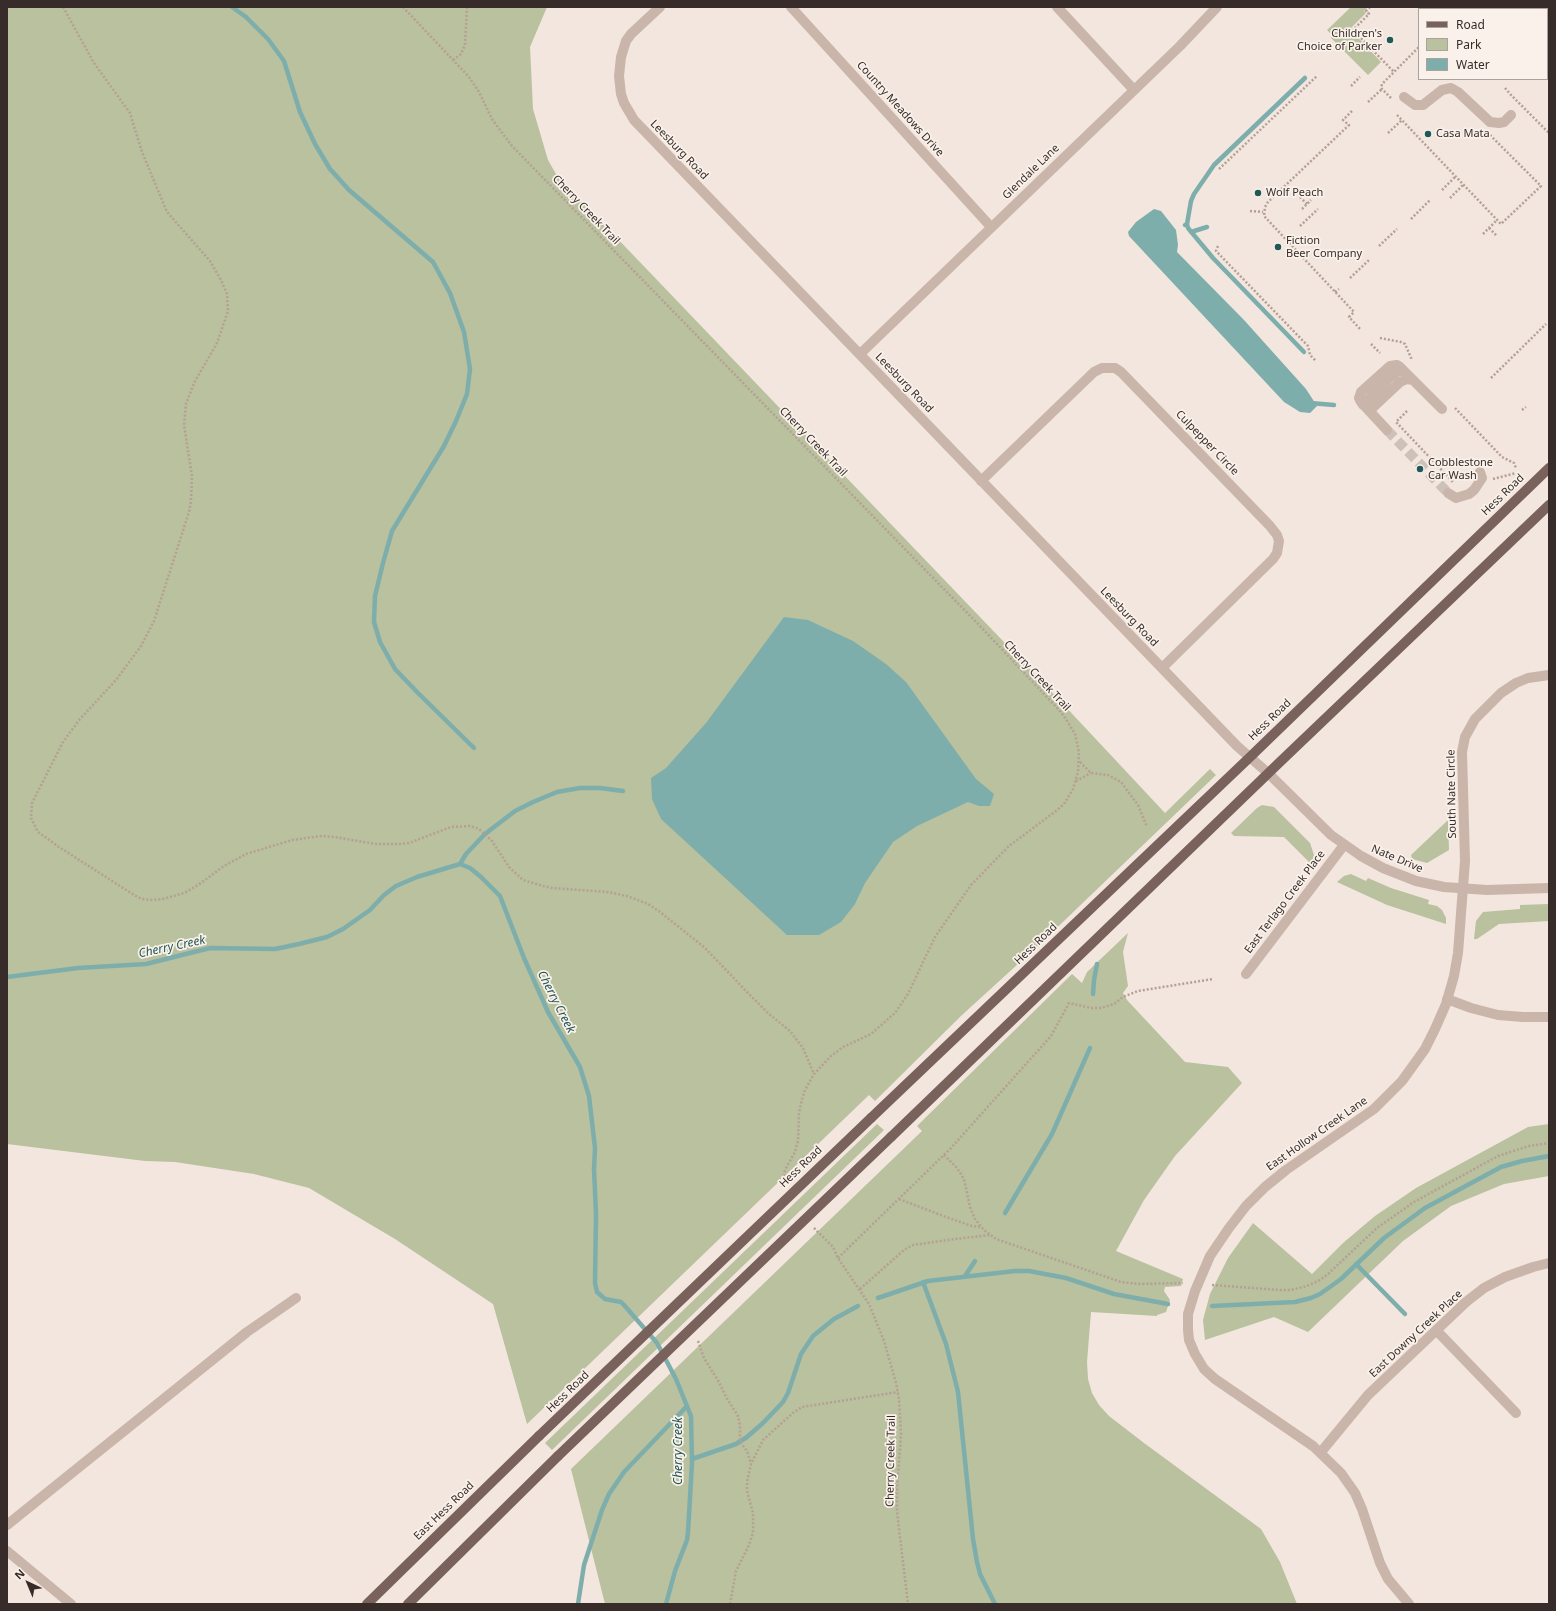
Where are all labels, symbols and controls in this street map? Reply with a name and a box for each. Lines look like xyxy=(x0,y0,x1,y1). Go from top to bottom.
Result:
legend xyxy=(1418,8,1548,80)
text: Road xyxy=(1456,16,1485,33)
place label: Children's Choice of Parker xyxy=(1297,27,1382,53)
marker: Children's Choice of Parker xyxy=(1385,35,1395,45)
text: Park xyxy=(1456,36,1481,53)
text: Water xyxy=(1456,56,1490,73)
street label: Country Meadows Drive xyxy=(854,59,946,159)
street label: Leesburg Road xyxy=(647,118,711,182)
place label: Casa Mata xyxy=(1436,127,1490,141)
marker: Casa Mata xyxy=(1423,129,1433,139)
street label: Glendale Lane xyxy=(1000,142,1062,202)
street label: Cherry Creek Trail xyxy=(549,172,623,248)
place label: Wolf Peach xyxy=(1266,186,1323,200)
marker: Wolf Peach xyxy=(1253,188,1263,198)
place label: Fiction Beer Company xyxy=(1286,234,1362,260)
marker: Fiction Beer Company xyxy=(1273,242,1283,252)
street label: Leesburg Road xyxy=(872,351,936,415)
street label: Cherry Creek Trail xyxy=(776,404,850,480)
street label: Culpepper Circle xyxy=(1173,408,1241,478)
place label: Cobblestone Car Wash xyxy=(1428,456,1493,482)
marker: Cobblestone Car Wash xyxy=(1415,464,1425,474)
street label: Hess Road xyxy=(1479,471,1527,519)
street label: Leesburg Road xyxy=(1097,585,1161,649)
street label: Cherry Creek Trail xyxy=(1001,638,1073,714)
street label: Hess Road xyxy=(1246,696,1294,744)
street label: South Nate Circle xyxy=(1445,749,1459,839)
street label: Nate Drive xyxy=(1369,842,1425,876)
street label: East Terlago Creek Place xyxy=(1242,848,1328,956)
street label: Hess Road xyxy=(1012,920,1060,968)
water label: Cherry Creek xyxy=(137,933,207,961)
water label: Cherry Creek xyxy=(534,969,578,1035)
street label: East Hollow Creek Lane xyxy=(1264,1094,1370,1174)
street label: Hess Road xyxy=(777,1143,825,1191)
street label: East Downy Creek Place xyxy=(1367,1287,1465,1381)
street label: Hess Road xyxy=(544,1368,592,1416)
street label: Cherry Creek Trail xyxy=(884,1415,898,1507)
water label: Cherry Creek xyxy=(672,1417,686,1485)
street label: East Hess Road xyxy=(411,1479,477,1543)
north arrow xyxy=(8,1563,48,1603)
text: N xyxy=(11,1566,28,1583)

